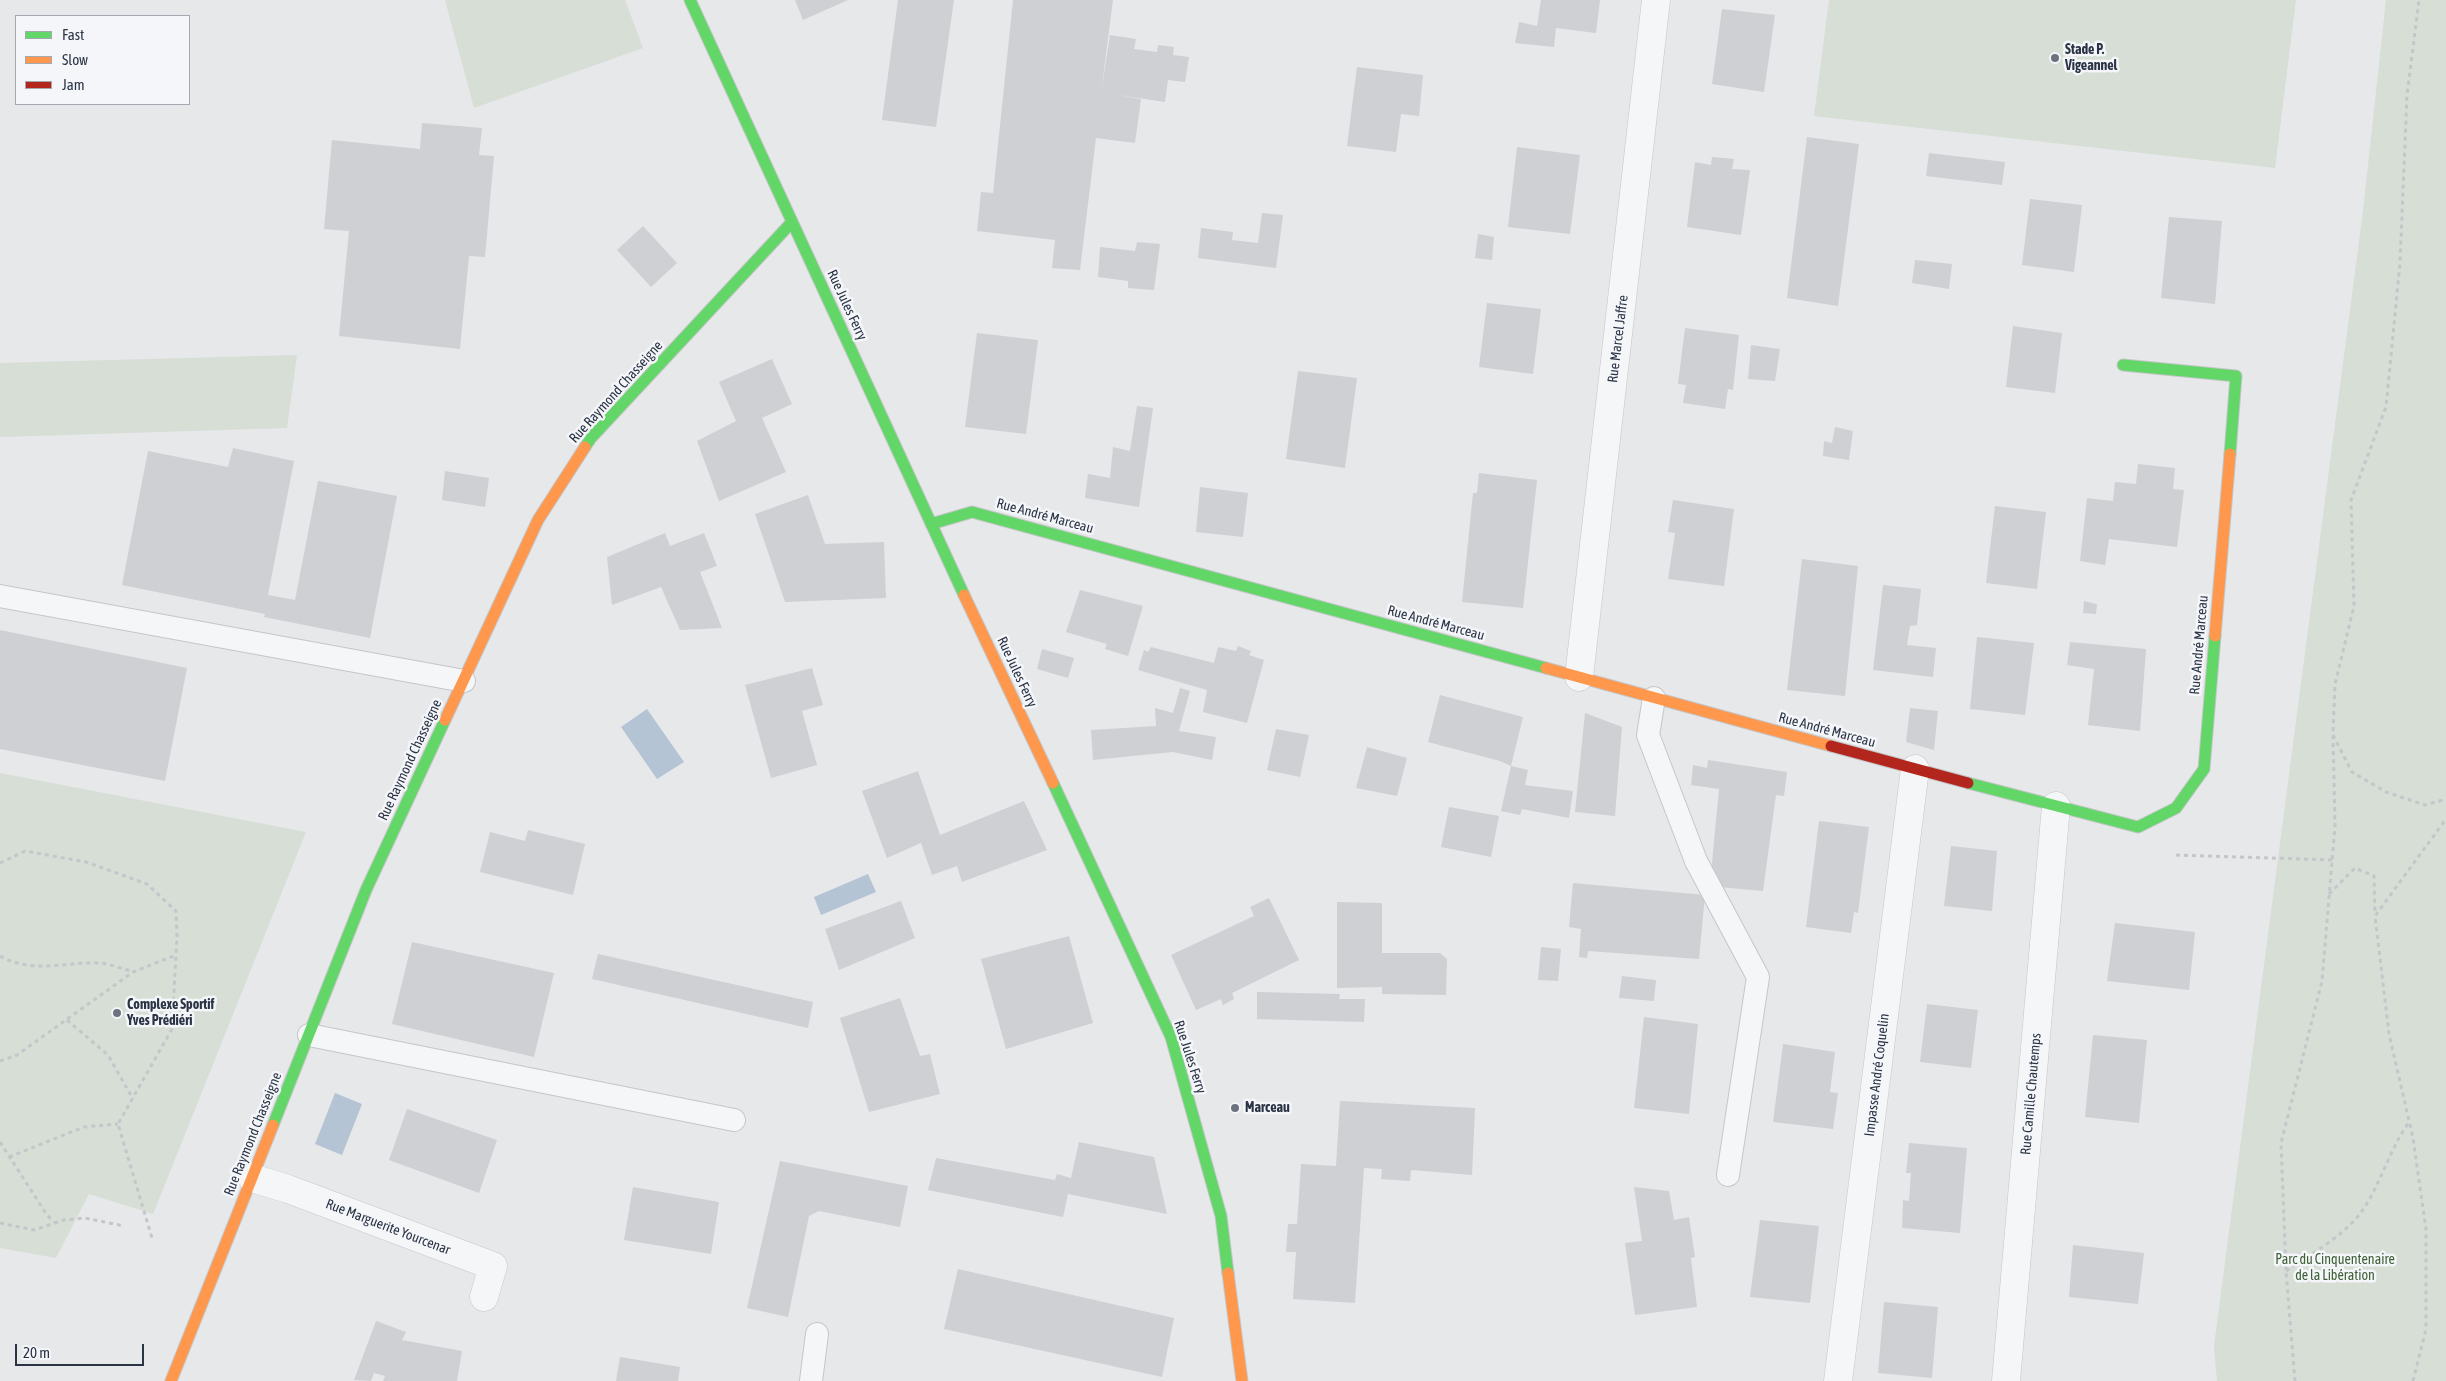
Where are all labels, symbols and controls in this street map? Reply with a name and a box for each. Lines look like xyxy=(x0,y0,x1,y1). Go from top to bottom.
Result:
legend xyxy=(15,15,190,105)
text: Fast xyxy=(62,26,84,43)
place label: Stade P. Vigeannel xyxy=(2065,42,2117,74)
text: Slow xyxy=(62,51,88,68)
marker: Stade P. Vigeannel xyxy=(2049,52,2061,64)
text: Jam xyxy=(62,76,85,93)
street label: Rue Jules Ferry xyxy=(823,267,871,343)
street label: Rue Marcel Jaffre xyxy=(1604,294,1632,384)
street label: Rue Raymond Chasseigne xyxy=(566,338,666,446)
street label: Rue André Marceau xyxy=(995,495,1095,537)
street label: Rue André Marceau xyxy=(2186,595,2212,695)
street label: Rue André Marceau xyxy=(1386,602,1486,644)
street label: Rue Jules Ferry xyxy=(993,634,1041,710)
street label: Rue Raymond Chasseigne xyxy=(375,697,445,823)
street label: Rue André Marceau xyxy=(1777,709,1877,751)
place label: Complexe Sportif Yves Prédiéri xyxy=(127,997,214,1030)
marker: Complexe Sportif Yves Prédiéri xyxy=(111,1007,123,1019)
street label: Impasse André Coquelin xyxy=(1861,1012,1893,1138)
street label: Rue Jules Ferry xyxy=(1170,1018,1210,1096)
street label: Rue Camille Chautemps xyxy=(2017,1033,2045,1155)
street label: Rue Raymond Chasseigne xyxy=(221,1070,285,1198)
place label: Marceau xyxy=(1245,1100,1290,1116)
marker: Marceau xyxy=(1229,1102,1241,1114)
street label: Rue Marguerite Yourcenar xyxy=(323,1195,453,1259)
park label: Parc du Cinquentenaire de la Libération xyxy=(2275,1252,2395,1284)
scale bar xyxy=(18,1334,146,1366)
text: 20 m xyxy=(23,1344,50,1361)

